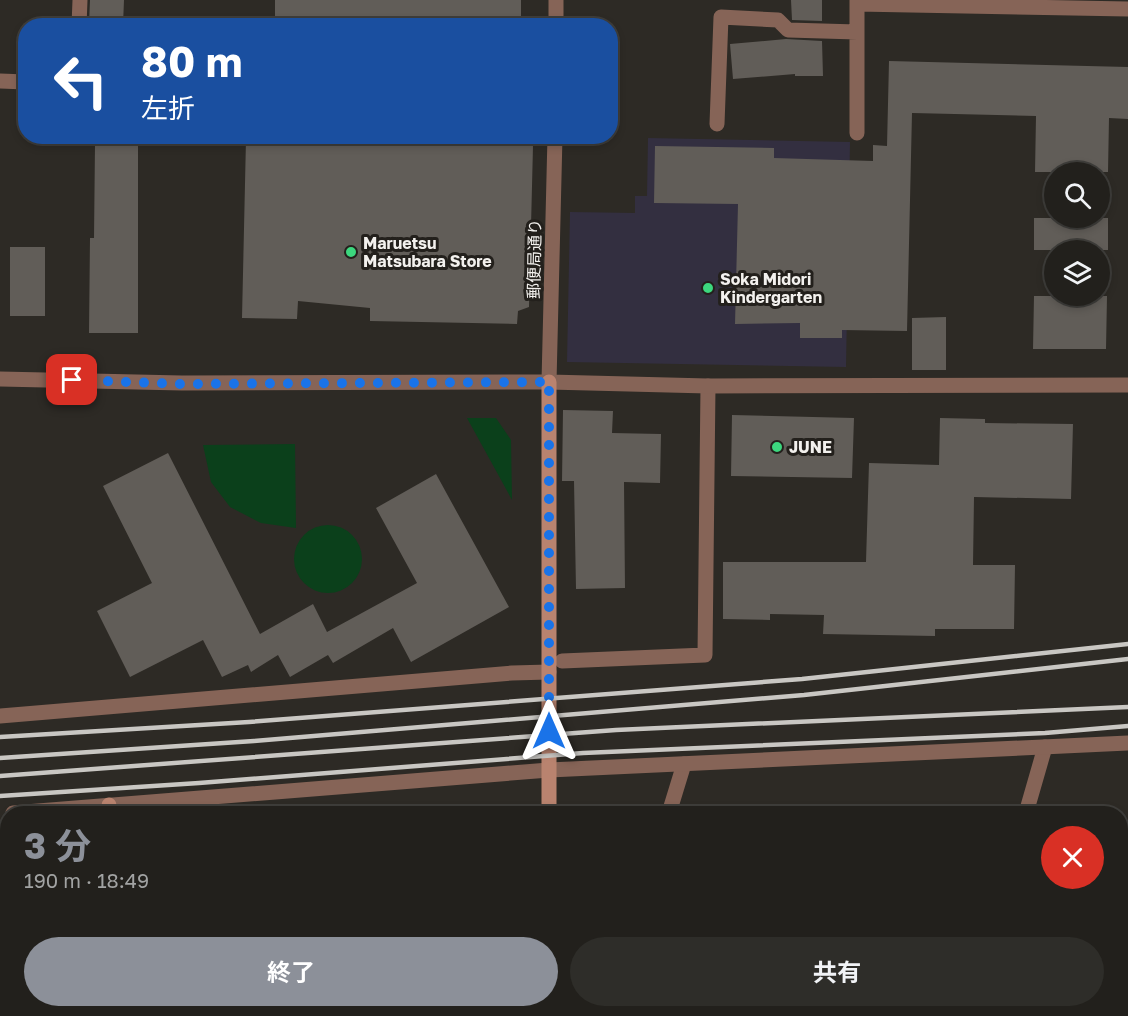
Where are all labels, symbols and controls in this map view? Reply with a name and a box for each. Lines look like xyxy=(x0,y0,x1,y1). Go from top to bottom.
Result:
text: 80 m xyxy=(141,36,242,86)
icon: left xyxy=(42,42,120,120)
text: 左折 xyxy=(141,92,195,124)
map controls xyxy=(1044,162,1110,306)
button: search xyxy=(1044,162,1110,228)
street label: 郵便局通り xyxy=(523,219,545,299)
place label: Maruetsu Matsubara Store xyxy=(363,233,492,271)
button: layers xyxy=(1044,240,1110,306)
marker: Maruetsu Matsubara Store xyxy=(344,245,358,259)
place label: Soka Midori Kindergarten xyxy=(720,269,822,307)
marker: Soka Midori Kindergarten xyxy=(701,281,715,295)
pin xyxy=(46,354,97,405)
icon: arrive xyxy=(55,363,88,396)
place label: JUNE xyxy=(789,437,832,457)
marker: JUNE xyxy=(770,440,784,454)
position arrow xyxy=(517,699,581,763)
text: 3 分 xyxy=(24,824,91,867)
button: close xyxy=(1041,826,1104,889)
text: 190 m · 18:49 xyxy=(24,868,149,892)
button: 終了 xyxy=(24,937,558,1006)
button: 共有 xyxy=(570,937,1104,1006)

